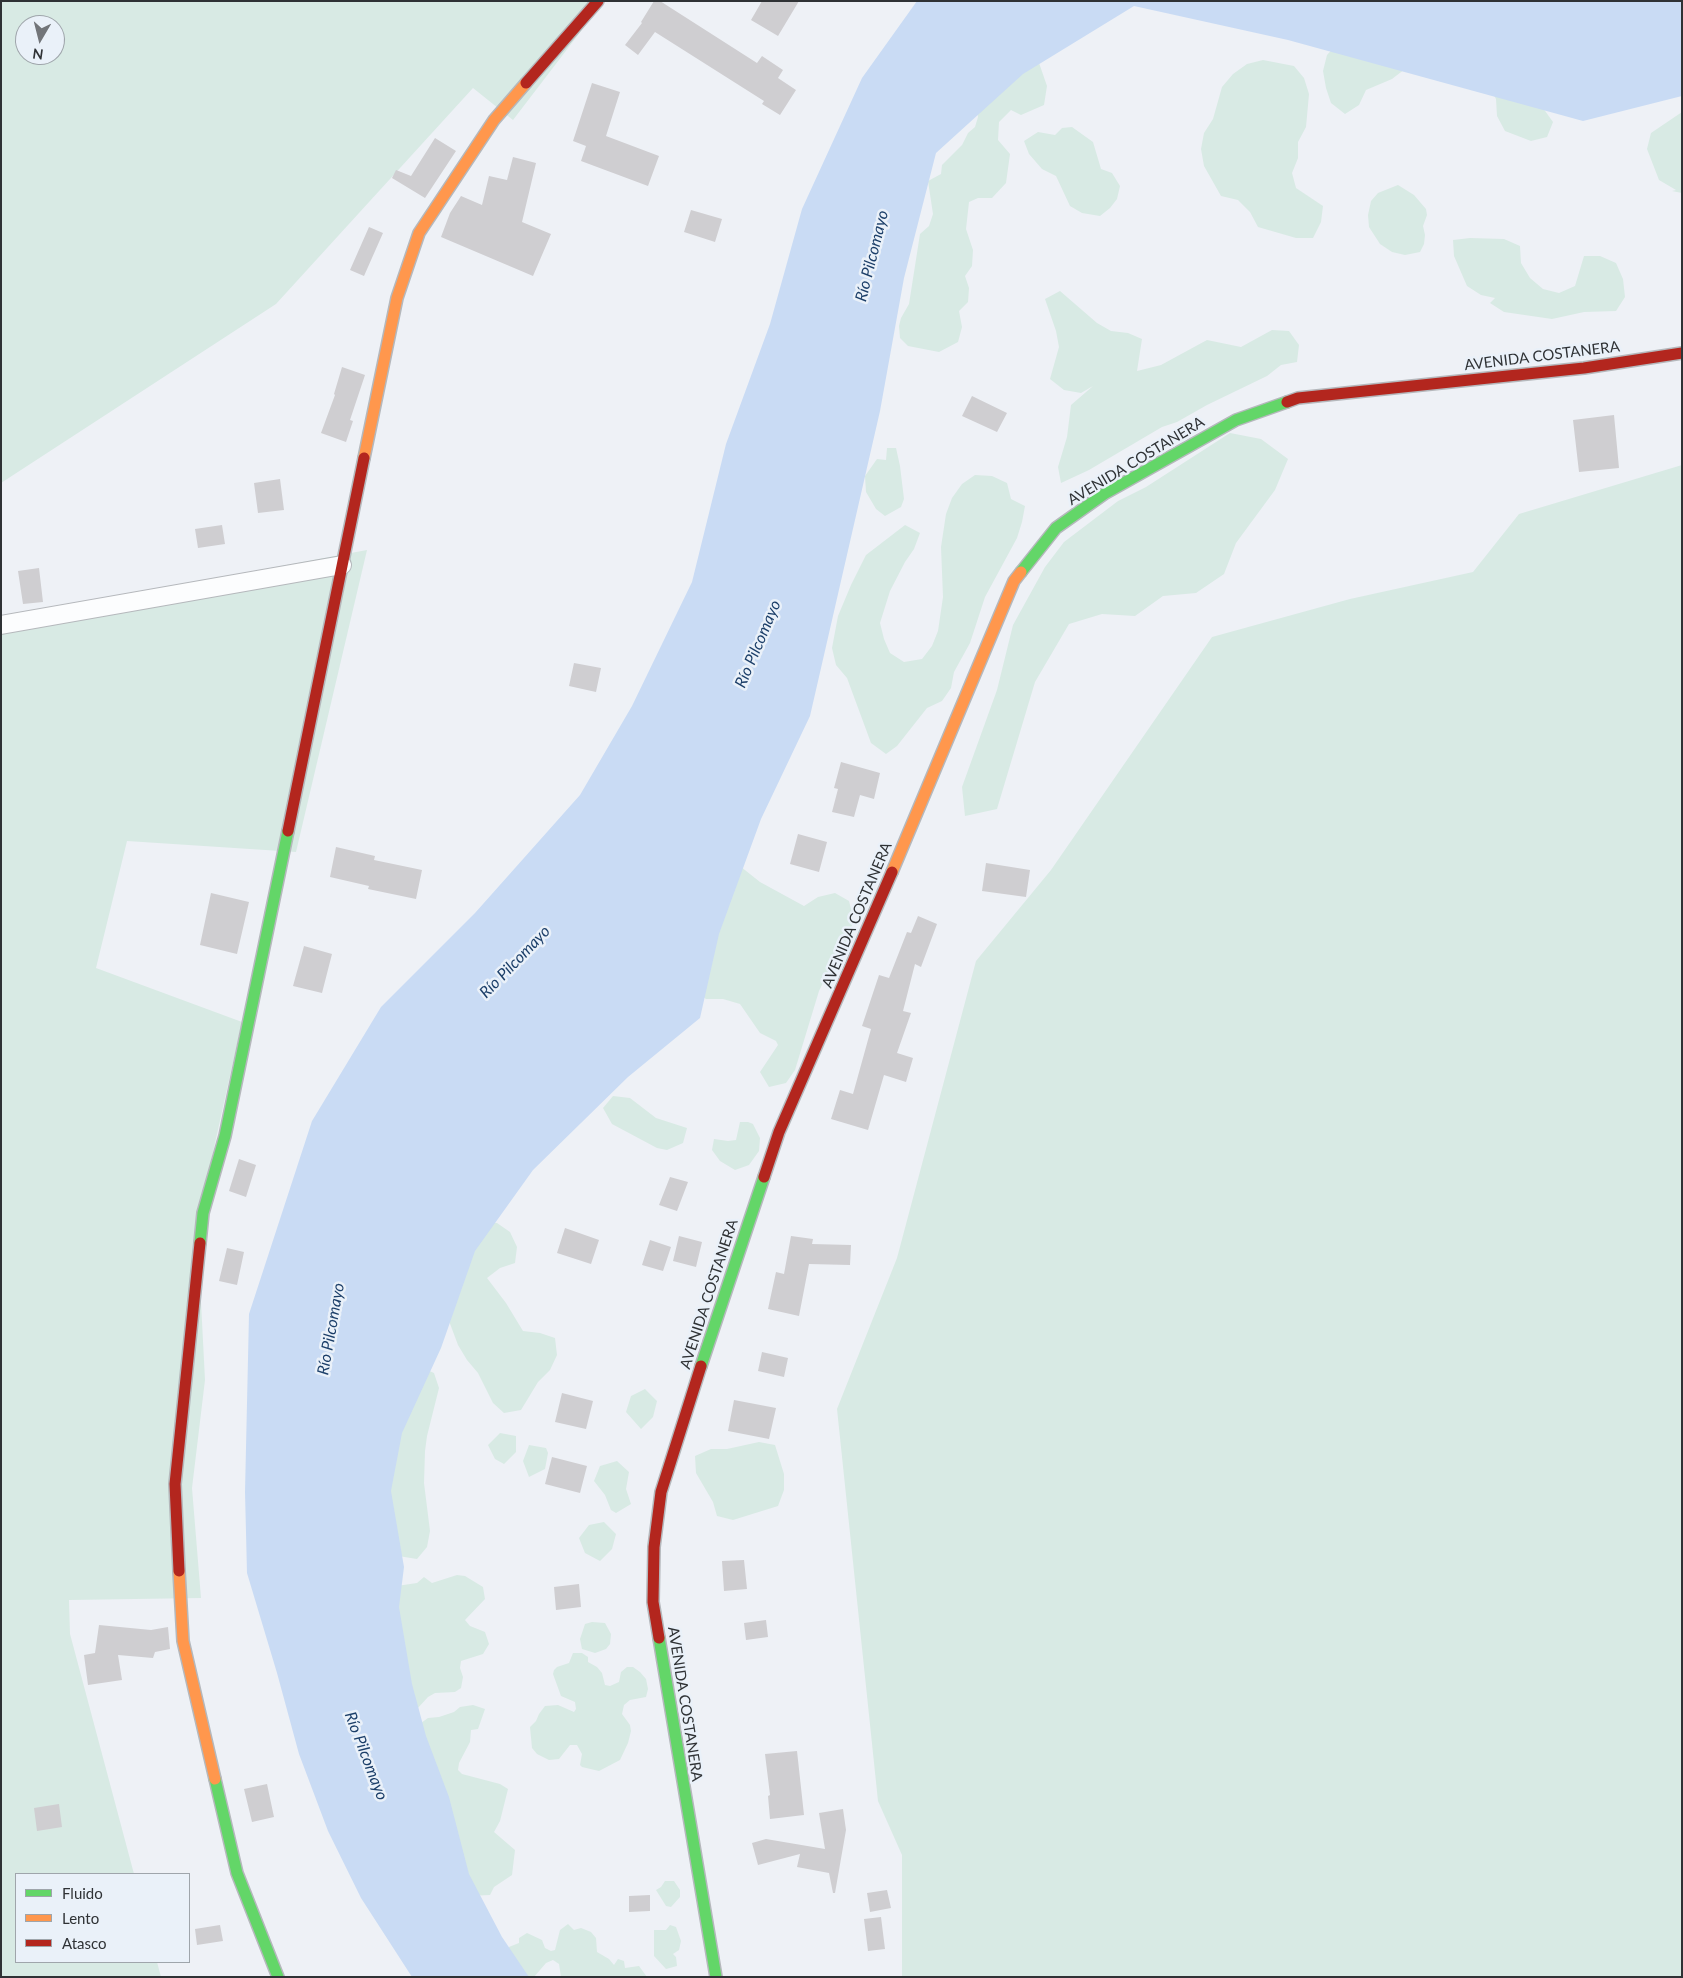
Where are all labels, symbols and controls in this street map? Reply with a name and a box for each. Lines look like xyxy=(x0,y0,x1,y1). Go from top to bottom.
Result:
north arrow xyxy=(15,15,65,65)
text: N xyxy=(31,45,45,64)
water label: Río Pilcomayo xyxy=(851,208,893,304)
street label: AVENIDA COSTANERA xyxy=(1463,338,1621,374)
street label: AVENIDA COSTANERA xyxy=(1064,413,1208,509)
water label: Río Pilcomayo xyxy=(731,597,785,691)
street label: AVENIDA COSTANERA xyxy=(818,839,896,991)
water label: Río Pilcomayo xyxy=(476,922,554,1002)
street label: AVENIDA COSTANERA xyxy=(676,1217,742,1371)
water label: Río Pilcomayo xyxy=(313,1281,349,1377)
street label: AVENIDA COSTANERA xyxy=(664,1625,706,1783)
water label: Río Pilcomayo xyxy=(340,1709,392,1803)
legend xyxy=(15,1873,190,1963)
text: Fluido xyxy=(62,1884,103,1902)
text: Lento xyxy=(62,1909,99,1927)
text: Atasco xyxy=(62,1934,107,1952)

